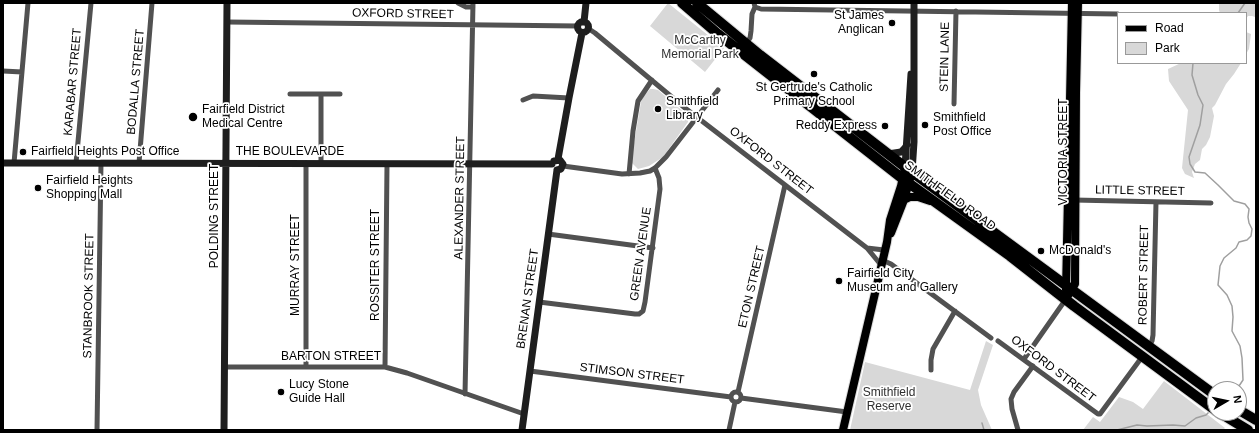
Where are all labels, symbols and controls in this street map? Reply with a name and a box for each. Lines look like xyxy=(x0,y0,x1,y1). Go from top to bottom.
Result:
street label: OXFORD STREET xyxy=(352,6,454,22)
place label: St James Anglican xyxy=(834,9,884,37)
legend xyxy=(1117,12,1247,64)
marker: St James Anglican xyxy=(887,18,897,28)
text: Road xyxy=(1155,21,1184,35)
street label: STEIN LANE xyxy=(937,22,953,92)
street label: KARABAR STREET xyxy=(61,28,85,136)
street label: BODALLA STREET xyxy=(124,29,148,135)
park label: McCarthy Memorial Park xyxy=(661,34,739,62)
text: Park xyxy=(1155,41,1180,55)
marker: St Gertrude's Catholic Primary School xyxy=(809,69,819,79)
place label: St Gertrude's Catholic Primary School xyxy=(755,81,873,109)
place label: Smithfield Library xyxy=(666,95,719,123)
street label: VICTORIA STREET xyxy=(1057,98,1071,206)
place label: Fairfield District Medical Centre xyxy=(202,103,285,131)
marker: Smithfield Library xyxy=(653,104,663,114)
marker: Fairfield District Medical Centre xyxy=(187,111,199,123)
place label: Smithfield Post Office xyxy=(933,111,991,139)
place label: Reddy Express xyxy=(796,119,877,133)
marker: Smithfield Post Office xyxy=(920,120,930,130)
marker: Reddy Express xyxy=(880,121,890,131)
street label: OXFORD STREET xyxy=(726,124,816,198)
street label: ALEXANDER STREET xyxy=(452,136,468,260)
place label: Fairfield Heights Post Office xyxy=(31,145,180,159)
street label: THE BOULEVARDE xyxy=(236,145,344,159)
marker: Fairfield Heights Post Office xyxy=(18,147,28,157)
street label: SMITHFIELD ROAD xyxy=(902,158,998,234)
street label: POLDING STREET xyxy=(208,164,222,268)
place label: Fairfield Heights Shopping Mall xyxy=(46,174,133,202)
marker: Fairfield Heights Shopping Mall xyxy=(33,183,43,193)
street label: LITTLE STREET xyxy=(1095,183,1185,199)
street label: GREEN AVENUE xyxy=(627,206,655,302)
street label: ROSSITER STREET xyxy=(369,209,383,321)
street label: MURRAY STREET xyxy=(289,214,303,316)
street label: ROBERT STREET xyxy=(1136,225,1152,325)
street label: STANBROOK STREET xyxy=(81,233,97,359)
place label: McDonald's xyxy=(1049,244,1111,258)
street label: ETON STREET xyxy=(736,245,768,329)
marker: McDonald's xyxy=(1036,246,1046,256)
street label: BRENAN STREET xyxy=(514,248,542,350)
place label: Fairfield City Museum and Gallery xyxy=(847,267,958,295)
marker: Fairfield City Museum and Gallery xyxy=(834,276,844,286)
street label: OXFORD STREET xyxy=(1008,333,1098,405)
street label: BARTON STREET xyxy=(281,350,381,364)
street label: STIMSON STREET xyxy=(579,360,685,388)
place label: Lucy Stone Guide Hall xyxy=(289,378,349,406)
north arrow xyxy=(1207,381,1247,421)
park label: Smithfield Reserve xyxy=(863,386,915,414)
marker: Lucy Stone Guide Hall xyxy=(276,387,286,397)
text: N xyxy=(1231,394,1244,404)

